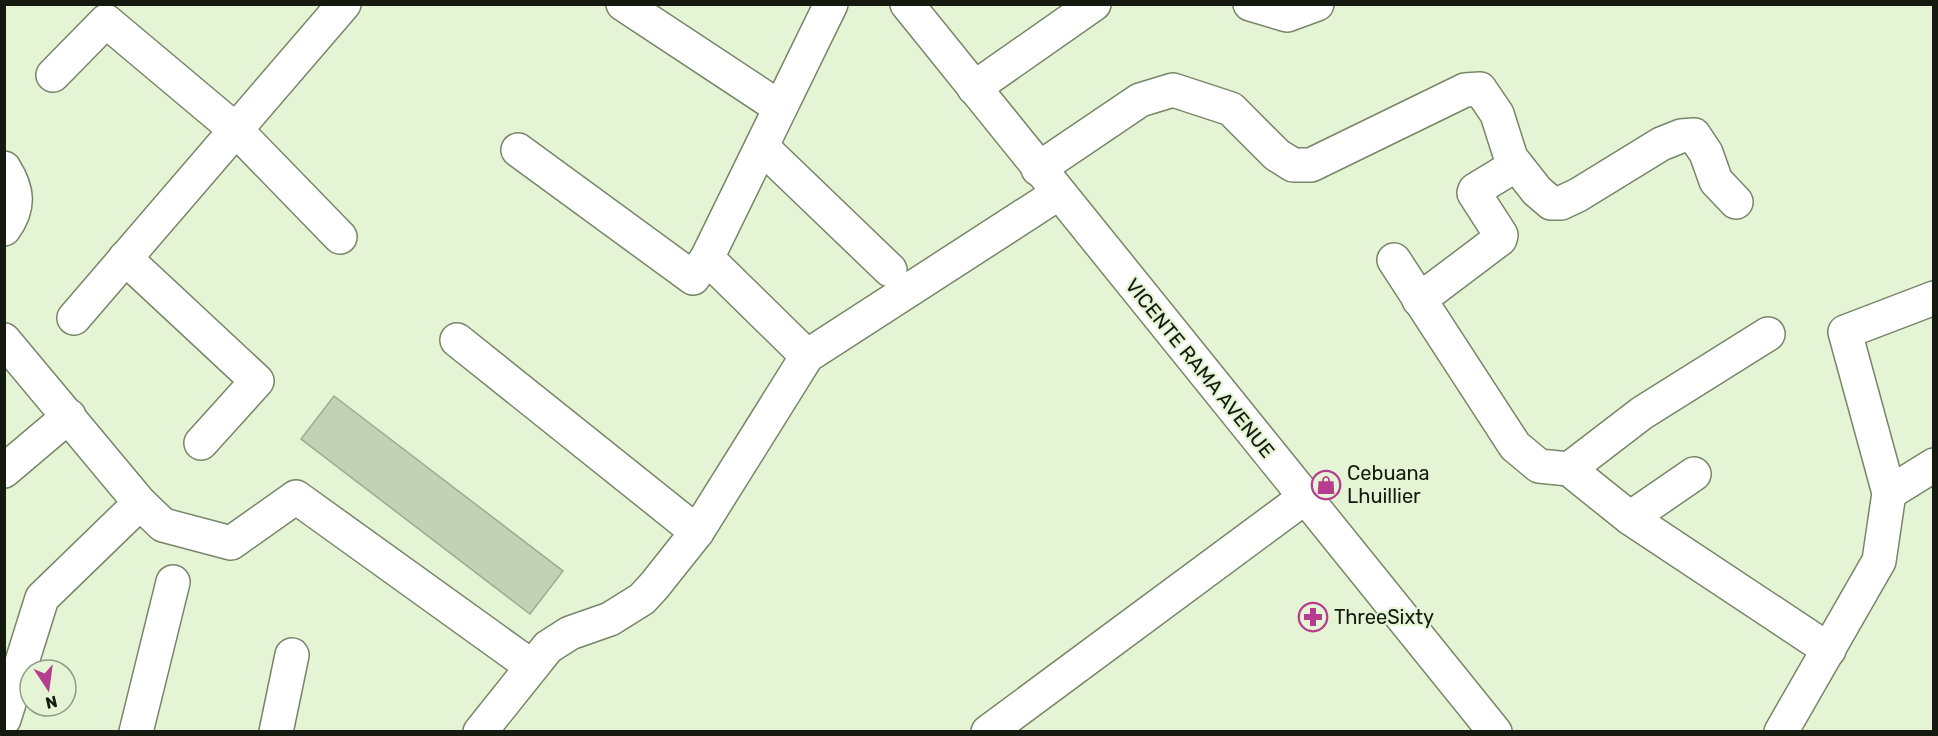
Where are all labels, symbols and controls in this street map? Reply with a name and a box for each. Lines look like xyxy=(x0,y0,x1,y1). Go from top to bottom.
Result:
street label: VICENTE RAMA AVENUE xyxy=(1120,273,1280,463)
place label: Cebuana Lhuillier xyxy=(1347,461,1430,508)
shop icon: Cebuana Lhuillier xyxy=(1310,469,1342,501)
pharmacy icon: ThreeSixty xyxy=(1297,601,1329,633)
place label: ThreeSixty xyxy=(1334,605,1434,629)
north arrow xyxy=(18,658,78,718)
text: N xyxy=(44,692,59,713)

